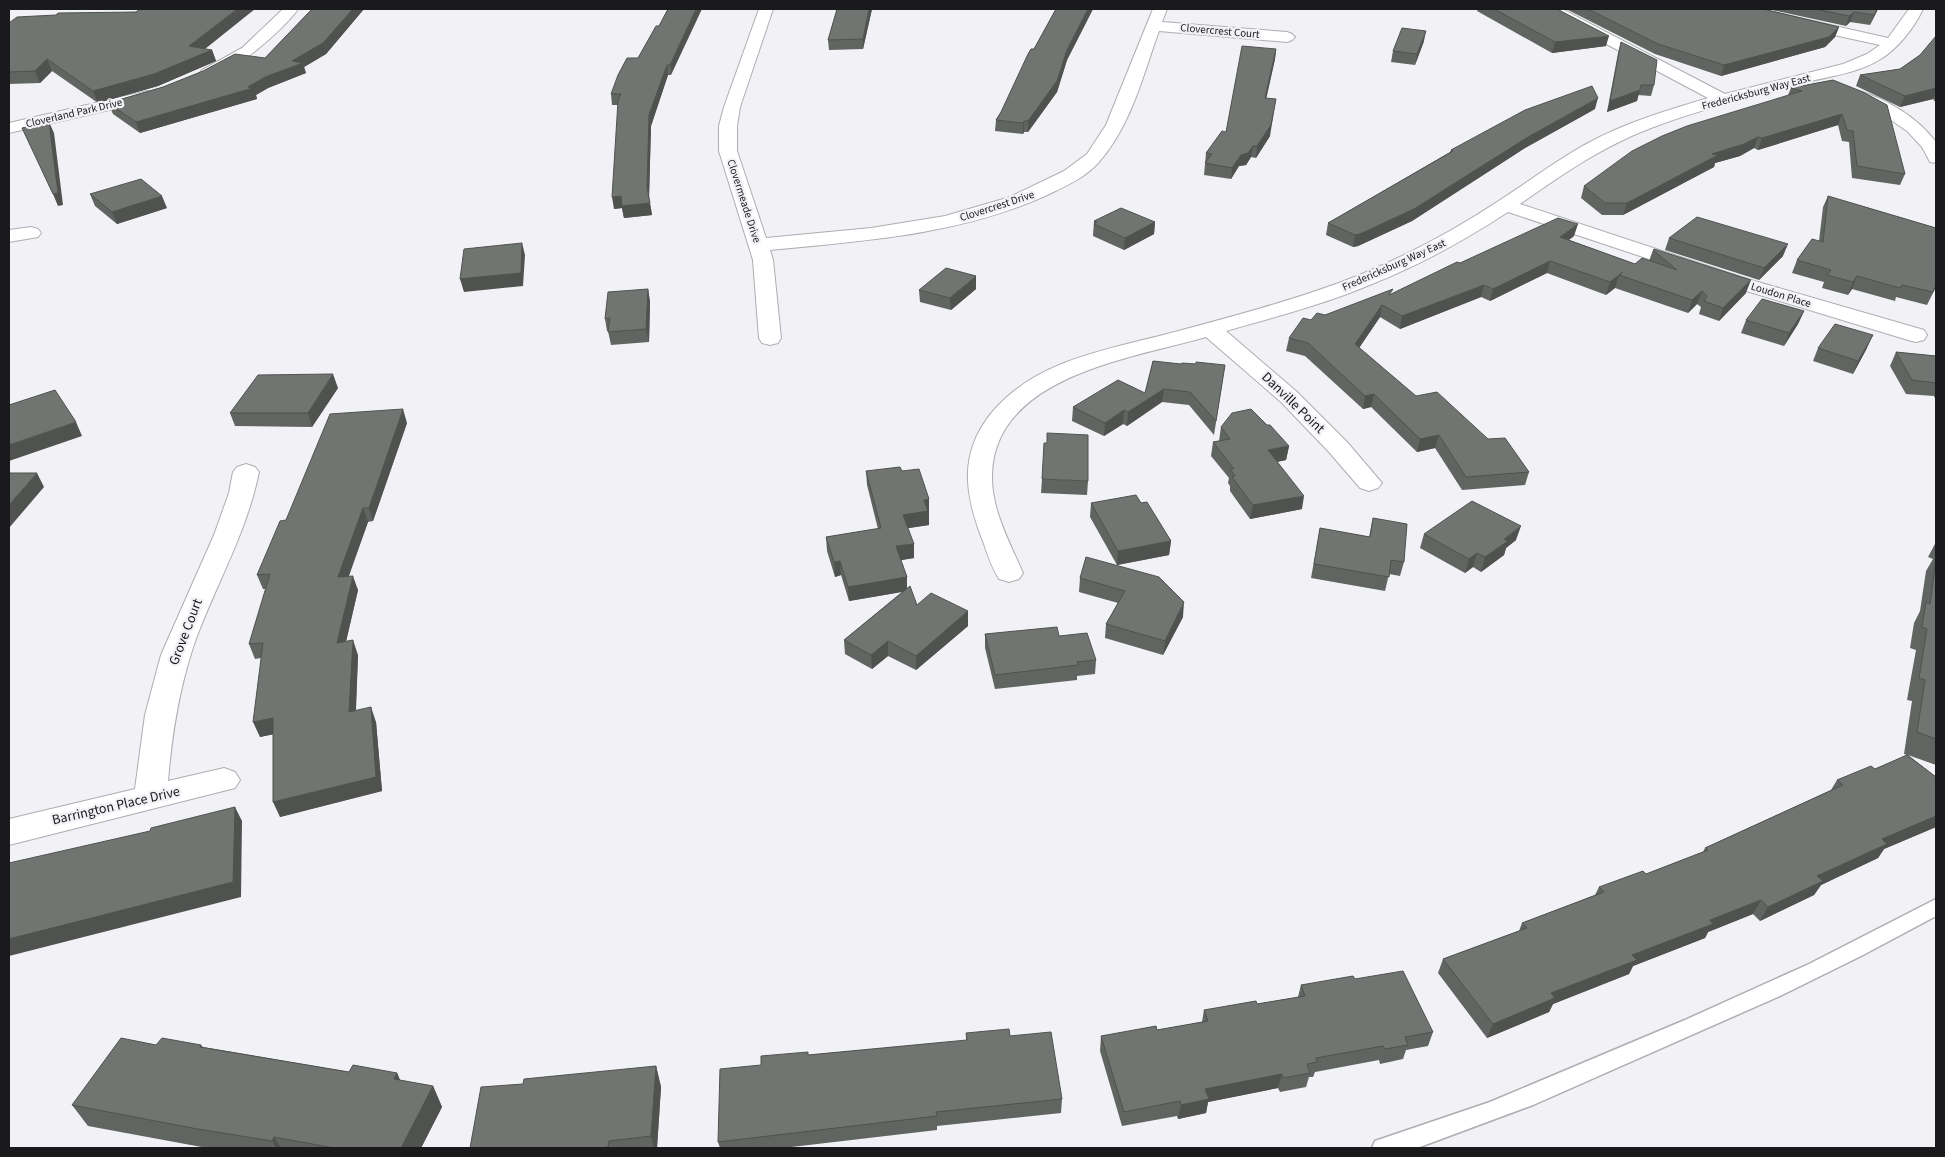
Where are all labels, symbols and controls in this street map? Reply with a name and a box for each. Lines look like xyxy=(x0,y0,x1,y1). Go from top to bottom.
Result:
street label: Clovercrest Court xyxy=(1180,20,1261,42)
street label: Fredericksburg Way East xyxy=(1700,70,1812,114)
street label: Cloverland Park Drive xyxy=(24,94,124,131)
street label: Clovermeade Drive xyxy=(723,157,765,245)
street label: Clovercrest Drive xyxy=(958,187,1037,225)
street label: Fredericksburg Way East xyxy=(1340,235,1448,295)
street label: Loudon Place xyxy=(1749,279,1813,311)
street label: Danville Point xyxy=(1257,368,1329,439)
street label: Grove Court xyxy=(164,596,208,668)
street label: Barrington Place Drive xyxy=(50,782,182,830)

